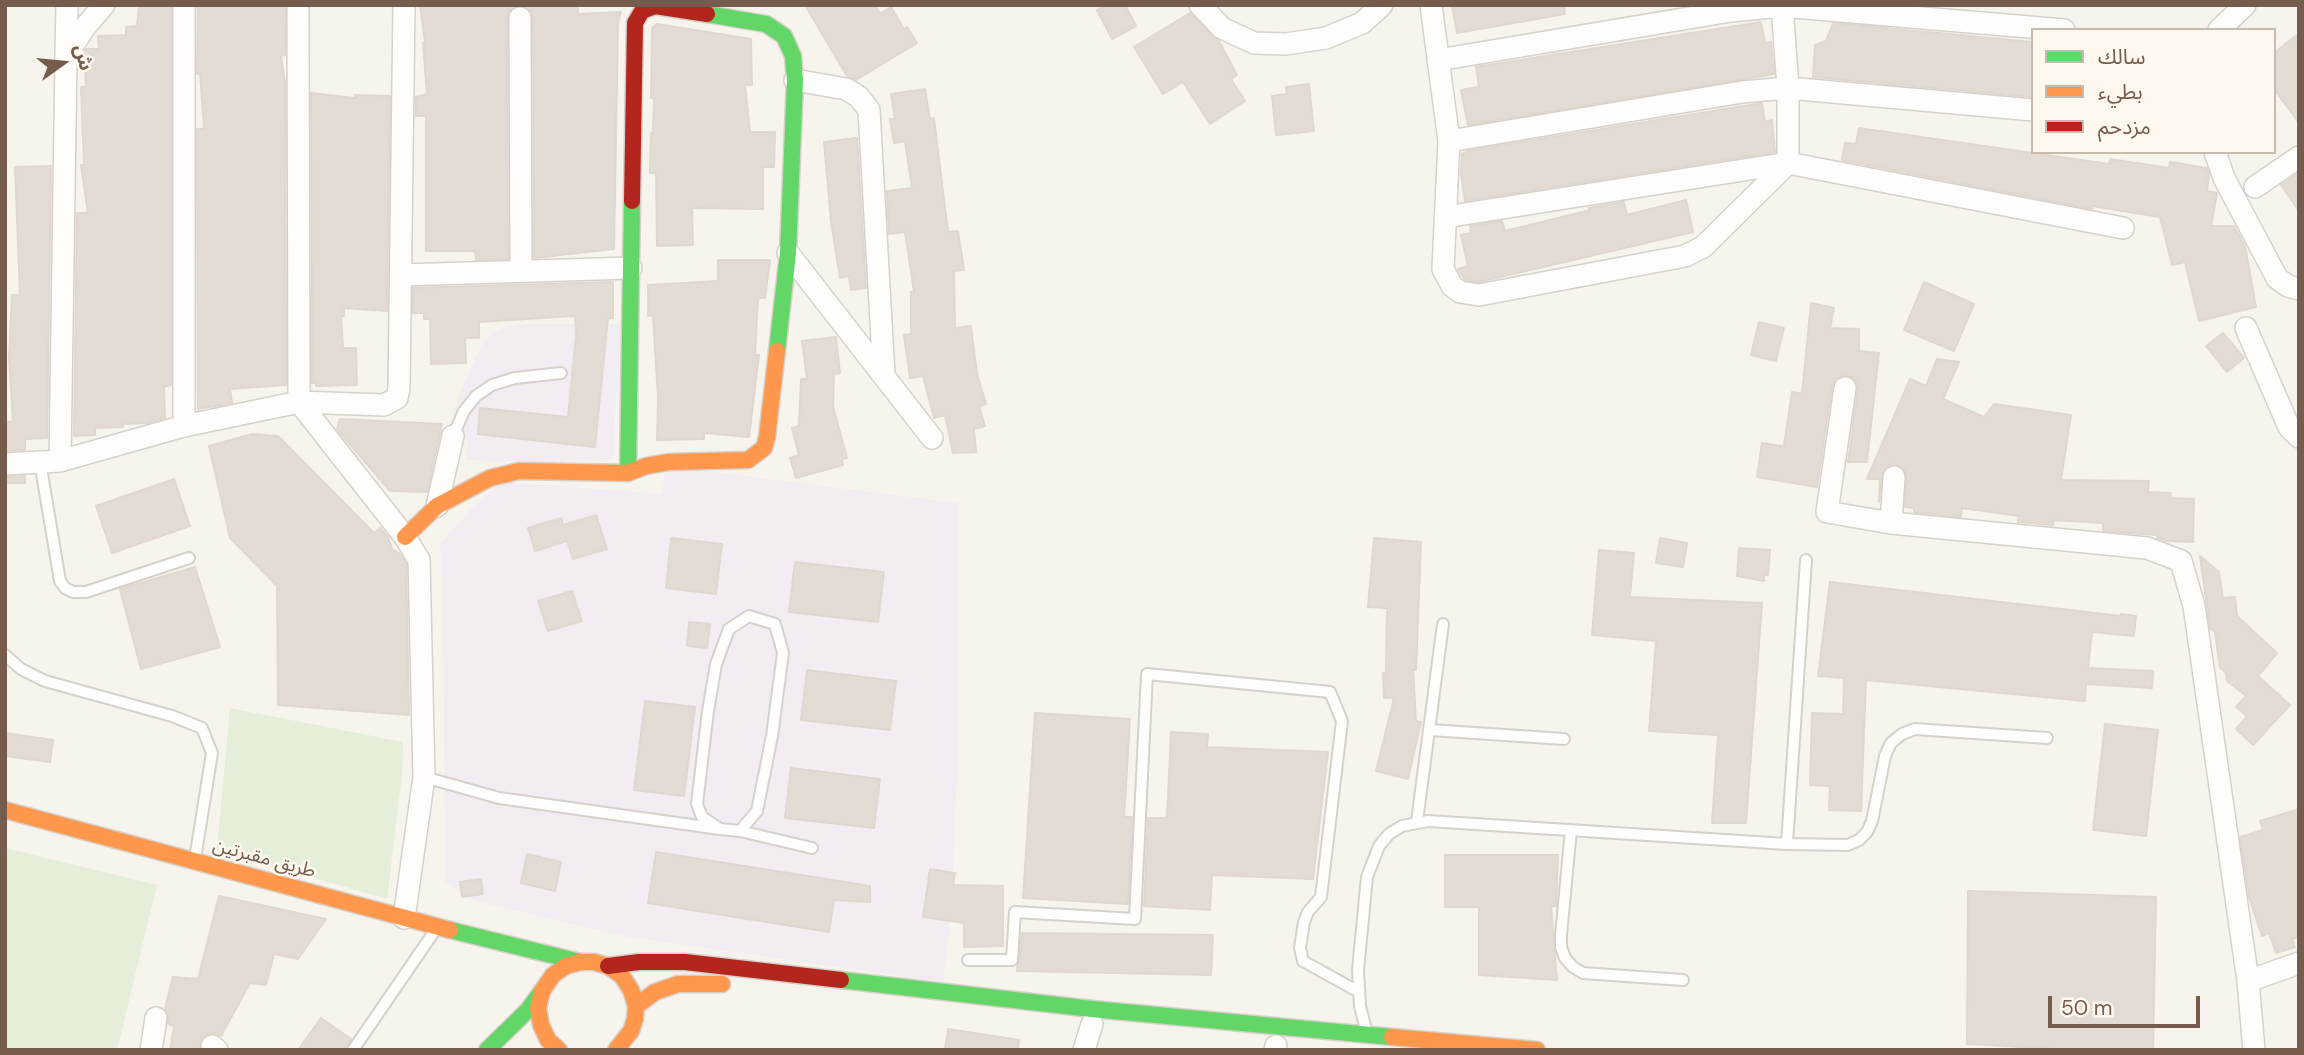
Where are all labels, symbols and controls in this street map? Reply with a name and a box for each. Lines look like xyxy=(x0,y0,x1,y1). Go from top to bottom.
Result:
north arrow xyxy=(28,28,98,98)
legend xyxy=(2031,28,2276,154)
text: ش xyxy=(68,42,99,73)
text: سالك xyxy=(2098,43,2145,71)
text: بطيء xyxy=(2098,78,2143,106)
text: مزدحم xyxy=(2098,113,2151,141)
street label: طريق مقبرتين xyxy=(210,834,318,884)
scale bar xyxy=(2052,982,2204,1026)
text: 50 m xyxy=(2061,994,2112,1022)

